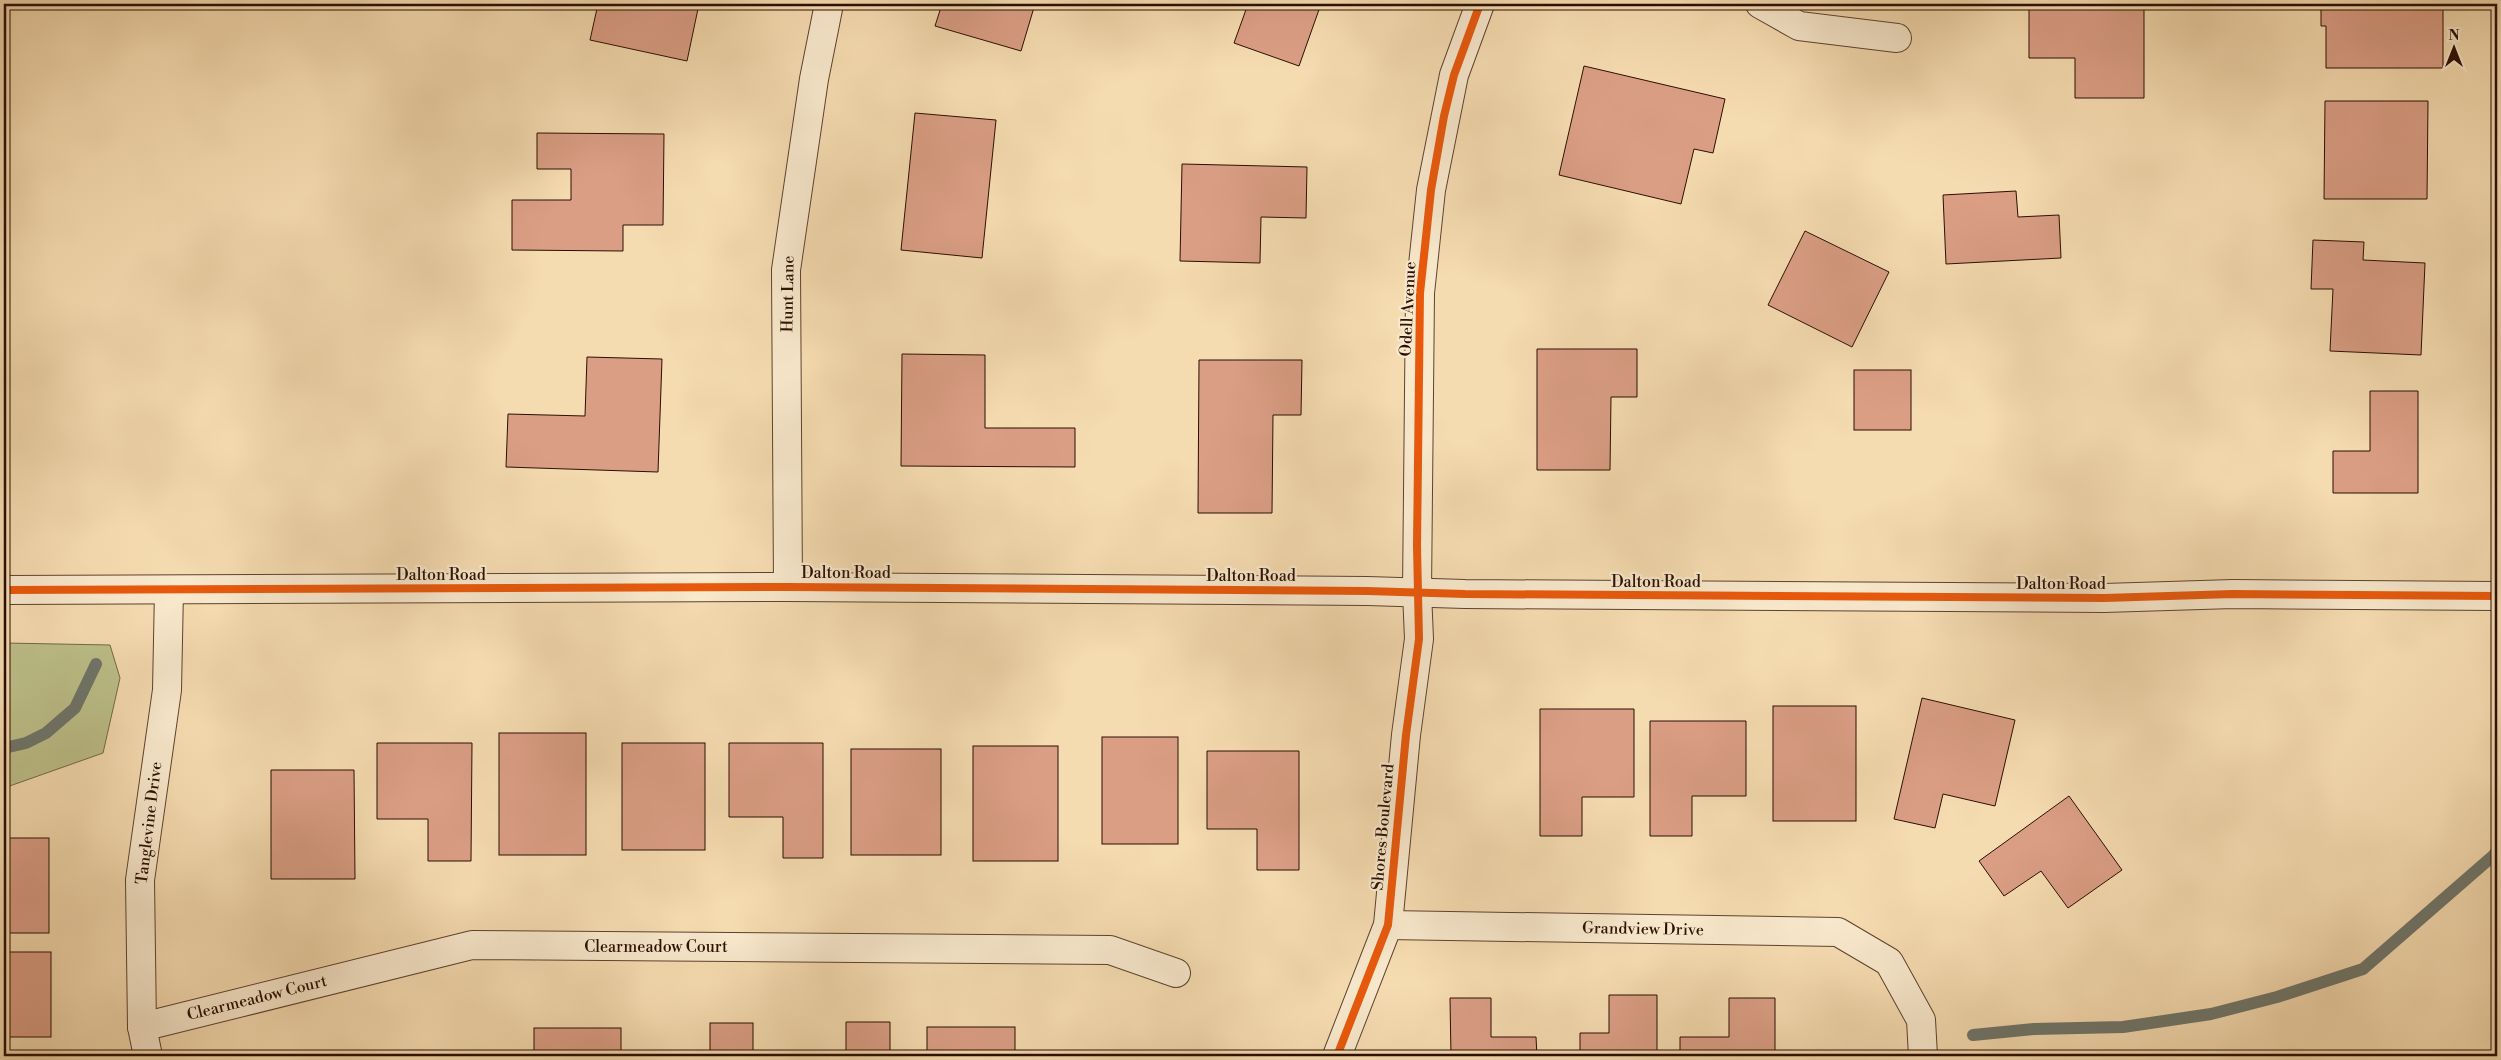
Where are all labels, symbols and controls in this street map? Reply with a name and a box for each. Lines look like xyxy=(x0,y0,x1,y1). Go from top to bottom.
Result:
north arrow xyxy=(2428,22,2478,72)
text: N xyxy=(2448,27,2460,45)
street label: Hunt Lane xyxy=(777,255,799,333)
street label: Odell Avenue xyxy=(1396,261,1420,357)
street label: Dalton Road xyxy=(801,563,891,583)
street label: Dalton Road xyxy=(396,565,486,585)
street label: Dalton Road xyxy=(1206,566,1296,586)
street label: Dalton Road xyxy=(1611,572,1701,592)
street label: Dalton Road xyxy=(2016,574,2106,594)
street label: Tanglevine Drive xyxy=(132,760,166,886)
street label: Shores Boulevard xyxy=(1368,763,1398,891)
street label: Grandview Drive xyxy=(1582,918,1704,940)
street label: Clearmeadow Court xyxy=(584,937,728,957)
street label: Clearmeadow Court xyxy=(185,971,329,1025)

